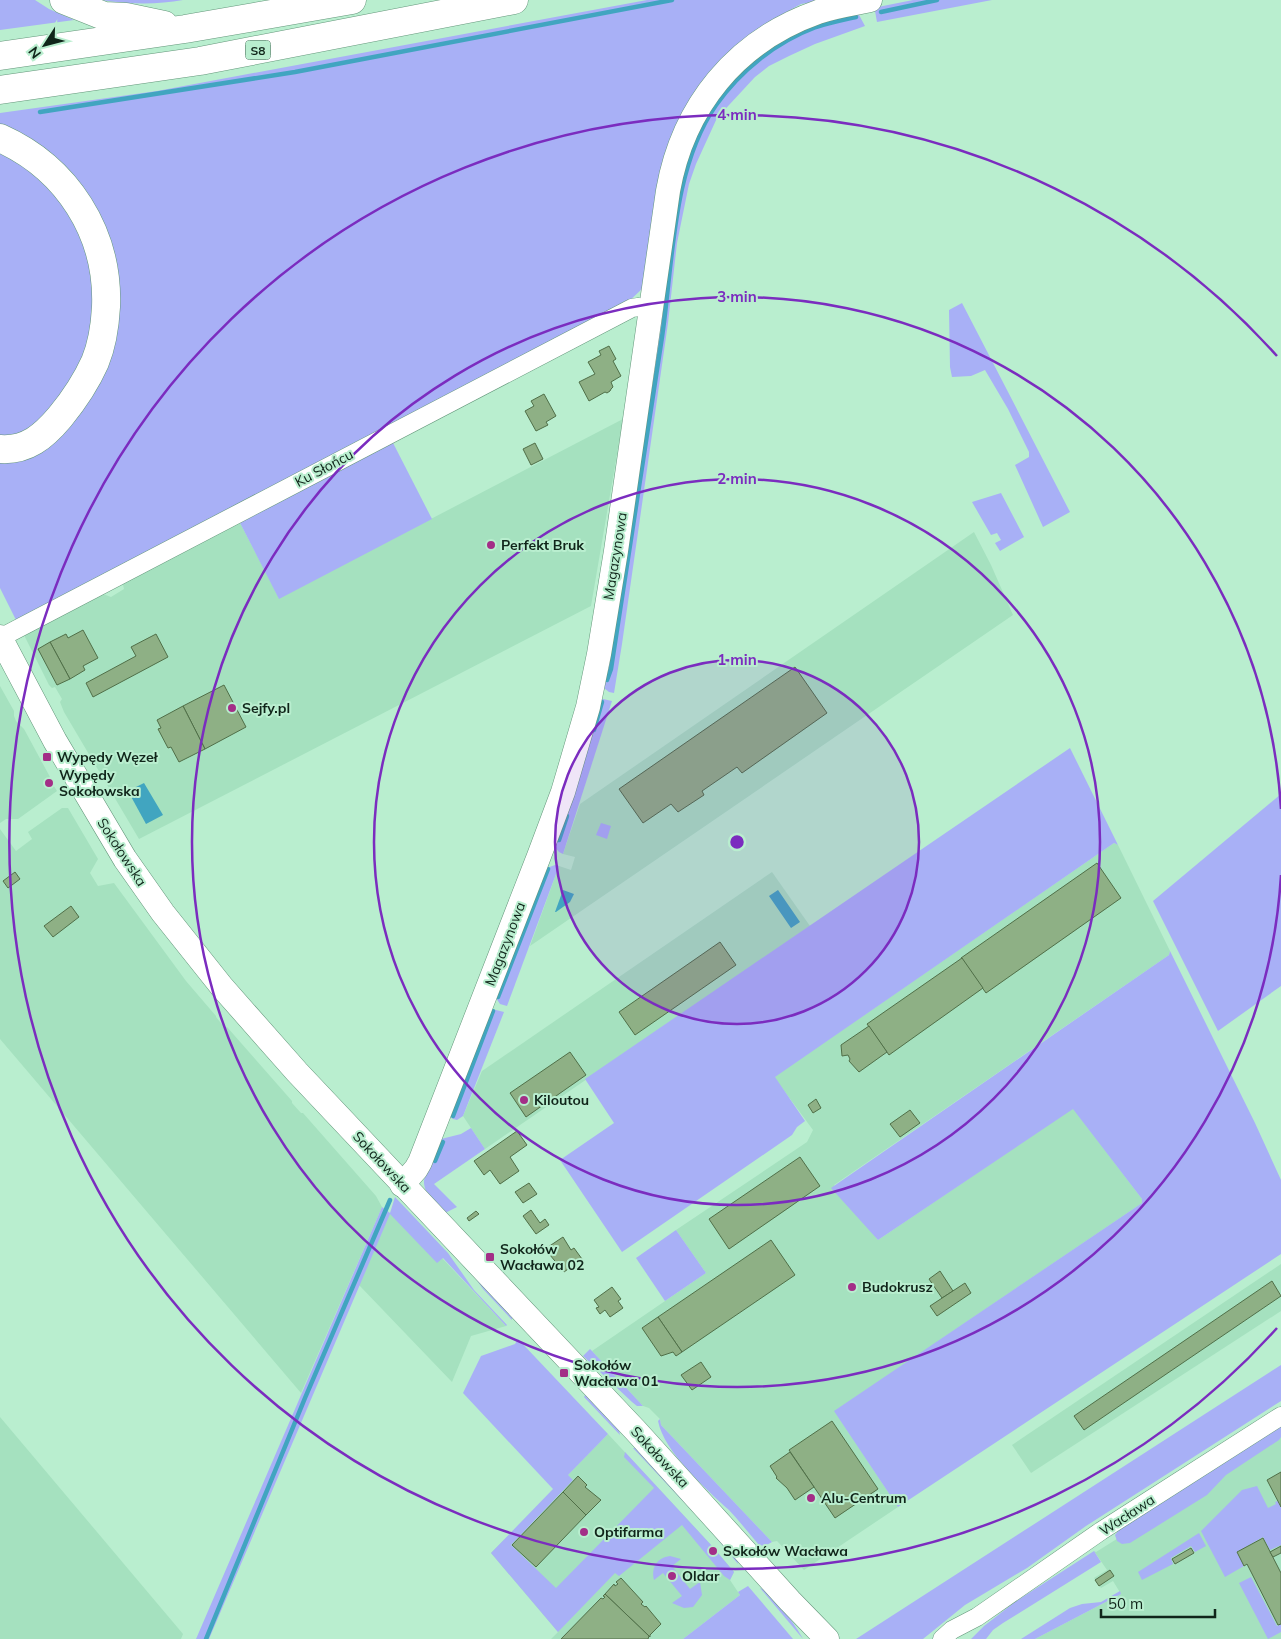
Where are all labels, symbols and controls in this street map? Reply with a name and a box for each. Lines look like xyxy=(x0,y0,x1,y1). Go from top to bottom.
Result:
north arrow xyxy=(20,20,70,70)
road number: S8 xyxy=(246,40,270,60)
text: N xyxy=(24,43,45,62)
text: 4 min xyxy=(717,105,757,124)
text: 3 min xyxy=(717,287,757,306)
street label: Ku Słońcu xyxy=(292,445,356,491)
text: 2 min xyxy=(717,469,757,488)
street label: Magazynowa xyxy=(599,511,631,601)
place label: Perfekt Bruk xyxy=(501,536,584,554)
marker: Perfekt Bruk xyxy=(485,539,497,551)
text: 1 min xyxy=(717,650,757,669)
place label: Sejfy.pl xyxy=(242,699,290,717)
marker: Sejfy.pl xyxy=(226,702,238,714)
place label: Wypędy Węzeł xyxy=(57,748,159,766)
marker: Wypędy Węzeł xyxy=(41,751,53,763)
place label: Wypędy Sokołowska xyxy=(59,766,140,800)
marker: Wypędy Sokołowska xyxy=(43,777,55,789)
street label: Sokołowska xyxy=(93,815,151,889)
centre of rings xyxy=(728,833,746,851)
street label: Magazynowa xyxy=(481,900,529,988)
place label: Kiloutou xyxy=(534,1091,589,1109)
marker: Kiloutou xyxy=(518,1094,530,1106)
street label: Sokołowska xyxy=(349,1128,415,1196)
place label: Sokołów Wacława 02 xyxy=(500,1240,584,1274)
marker: Sokołów Wacława 02 xyxy=(484,1251,496,1263)
place label: Budokrusz xyxy=(862,1278,933,1296)
marker: Budokrusz xyxy=(846,1281,858,1293)
place label: Sokołów Wacława 01 xyxy=(574,1356,658,1390)
marker: Sokołów Wacława 01 xyxy=(558,1367,570,1379)
street label: Sokołowska xyxy=(627,1423,693,1491)
place label: Alu-Centrum xyxy=(821,1489,907,1507)
street label: Wacława xyxy=(1096,1491,1158,1539)
marker: Alu-Centrum xyxy=(805,1492,817,1504)
place label: Optifarma xyxy=(594,1523,663,1541)
marker: Optifarma xyxy=(578,1526,590,1538)
place label: Sokołów Wacława xyxy=(723,1542,848,1560)
marker: Sokołów Wacława xyxy=(707,1545,719,1557)
place label: Oldar xyxy=(682,1567,720,1585)
marker: Oldar xyxy=(666,1570,678,1582)
scale bar xyxy=(1101,1586,1215,1618)
text: 50 m xyxy=(1108,1594,1143,1613)

